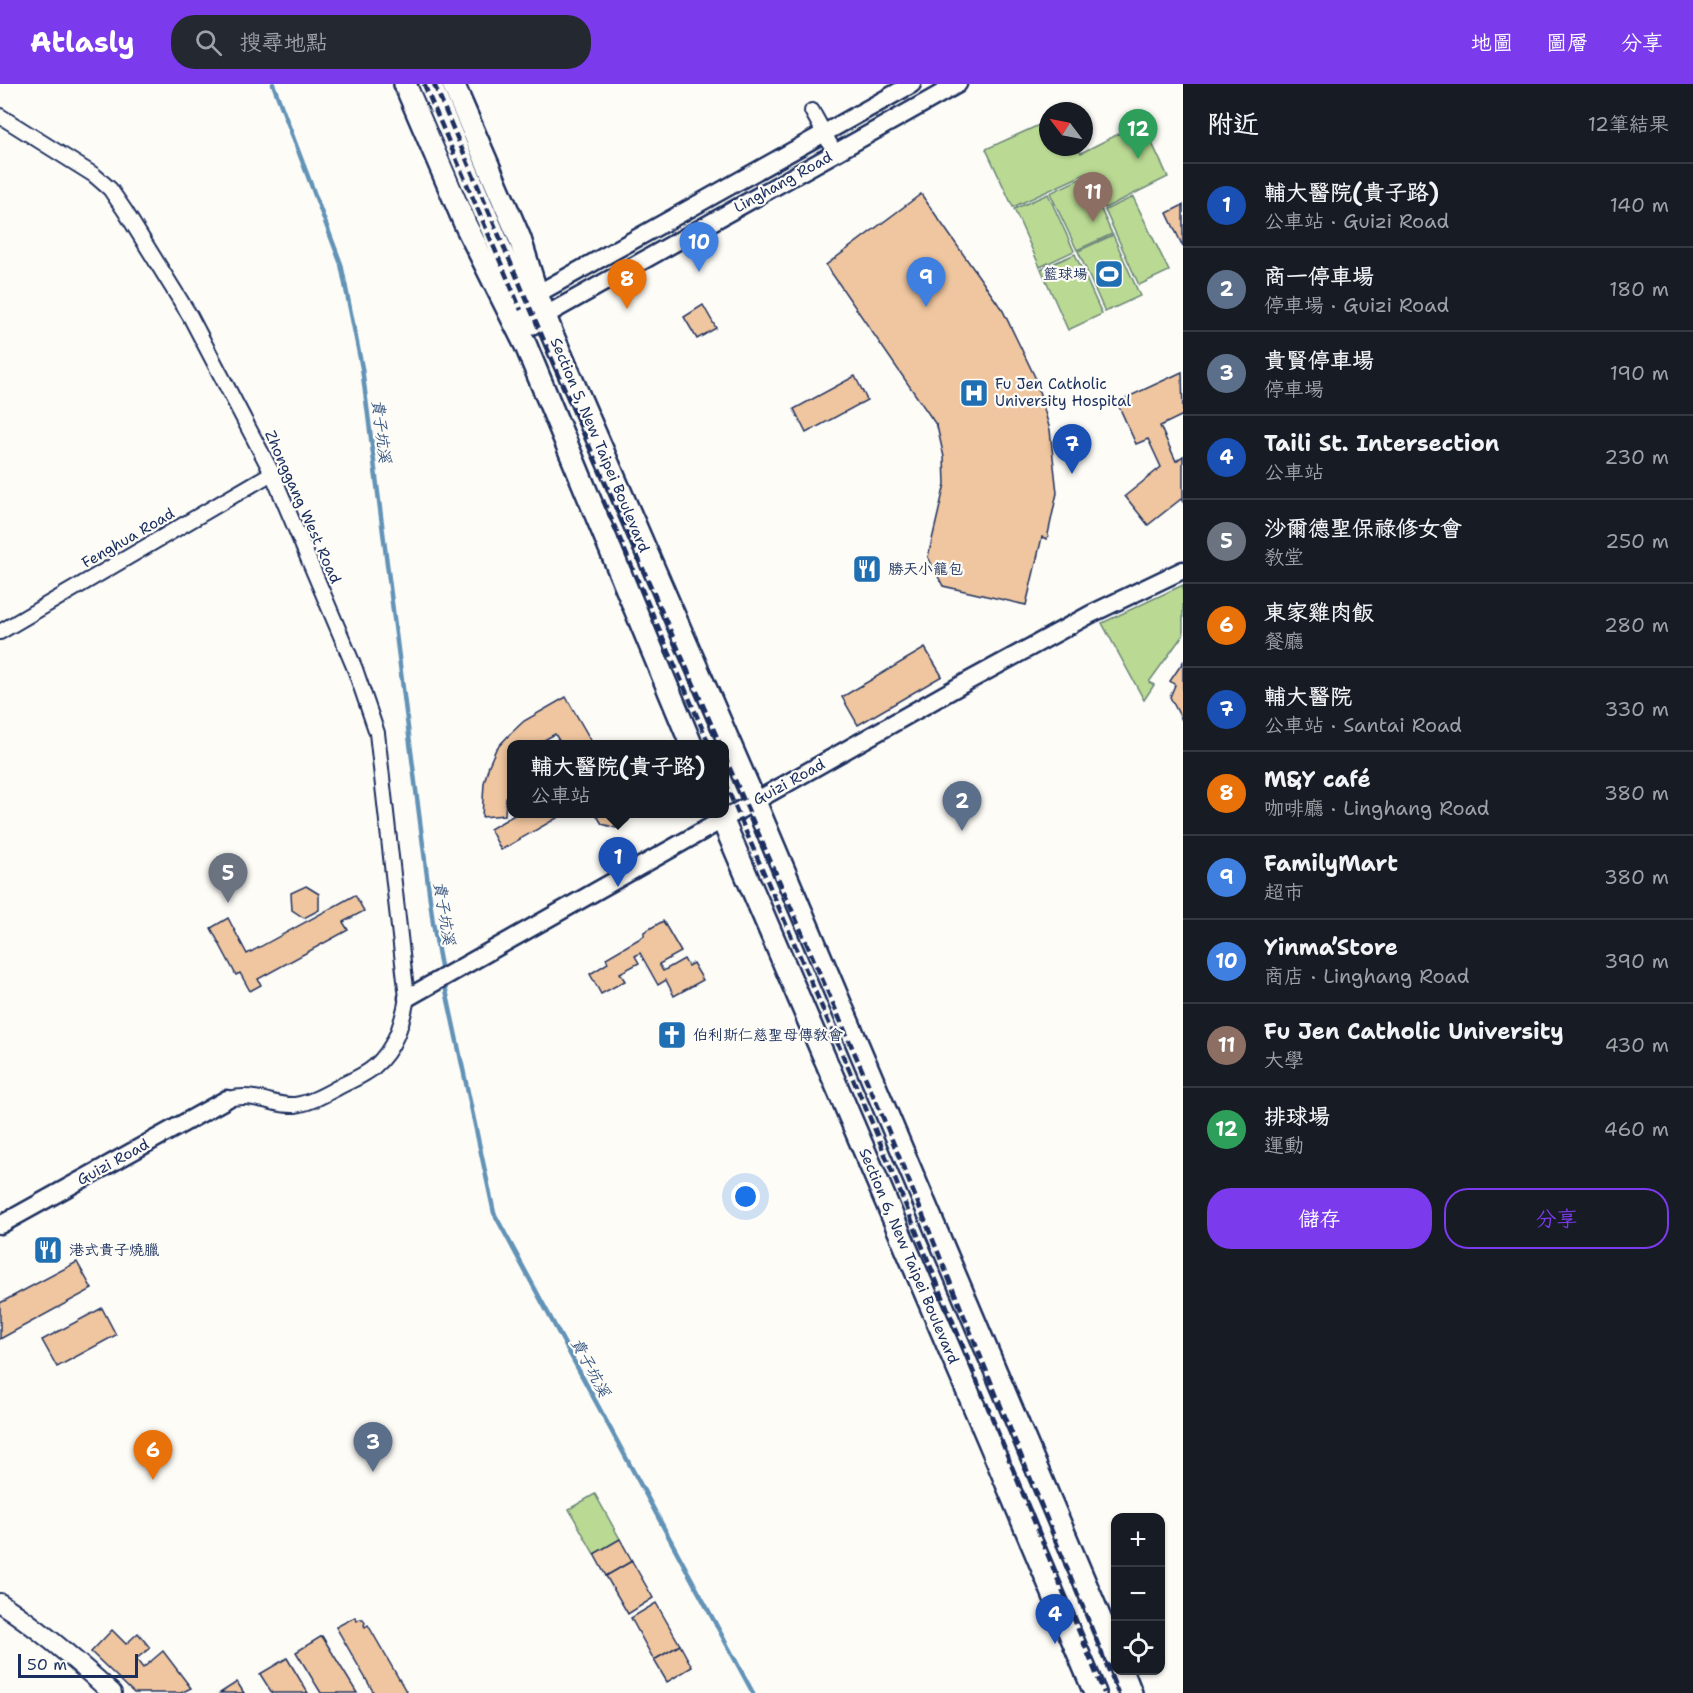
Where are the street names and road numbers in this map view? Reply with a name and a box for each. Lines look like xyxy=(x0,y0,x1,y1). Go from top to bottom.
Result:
street label: Linghang Road xyxy=(730,146,836,217)
street label: Section 5, New Taipei Boulevard xyxy=(546,335,655,556)
street label: Zhonggang West Road xyxy=(260,427,346,587)
street label: Fenghua Road xyxy=(78,503,178,573)
street label: Guizi Road xyxy=(749,754,829,810)
street label: Guizi Road xyxy=(73,1134,153,1190)
street label: Section 6, New Taipei Boulevard xyxy=(854,1145,964,1367)

